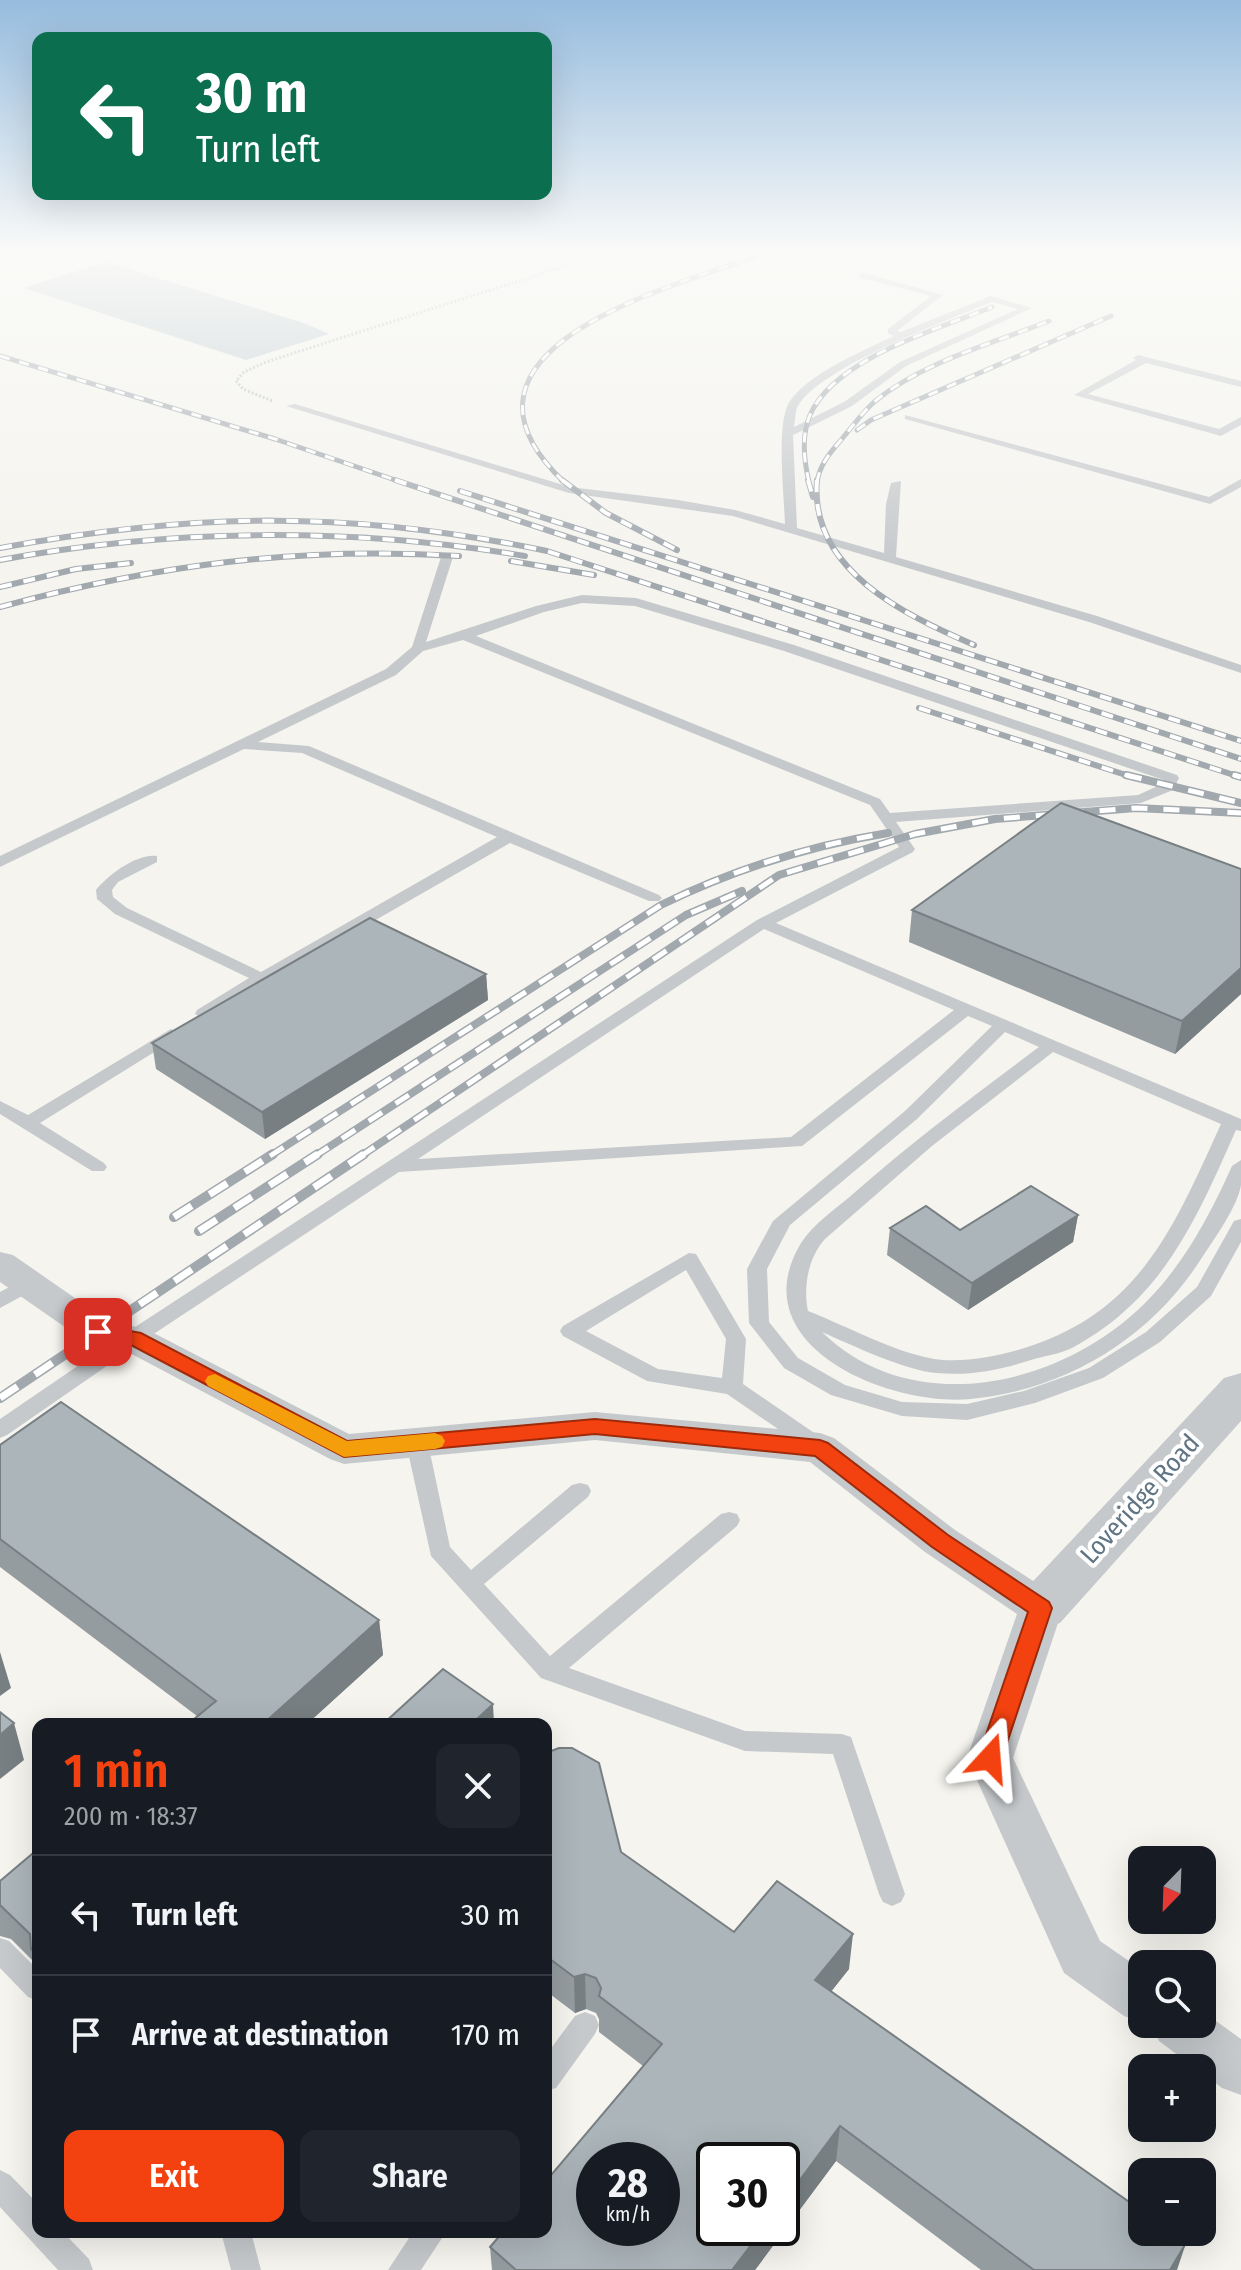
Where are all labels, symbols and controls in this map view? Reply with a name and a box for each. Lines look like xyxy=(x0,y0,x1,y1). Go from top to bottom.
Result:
text: 30 m xyxy=(196,60,307,127)
icon: left xyxy=(64,64,168,168)
text: Turn left xyxy=(196,128,320,172)
pin xyxy=(64,1298,132,1366)
icon: arrive xyxy=(76,1310,120,1354)
street label: Loveridge Road xyxy=(1074,1428,1206,1570)
position arrow xyxy=(948,1716,1032,1800)
text: 1 min xyxy=(64,1742,169,1800)
button: close xyxy=(436,1744,520,1828)
text: 200 m · 18:37 xyxy=(64,1801,197,1832)
north arrow xyxy=(1128,1846,1216,1934)
map controls xyxy=(1128,1846,1216,2246)
icon: left xyxy=(64,1893,108,1937)
text: Turn left xyxy=(132,1897,238,1933)
text: 30 m xyxy=(461,1897,520,1933)
button: search xyxy=(1128,1950,1216,2038)
icon: arrive xyxy=(64,2013,108,2057)
text: Arrive at destination xyxy=(132,2017,389,2053)
text: 170 m xyxy=(451,2017,520,2053)
button: + xyxy=(1128,2054,1216,2142)
button: Exit xyxy=(64,2130,284,2222)
button: Share xyxy=(300,2130,520,2222)
speed limit sign: 30 xyxy=(696,2142,800,2246)
button: − xyxy=(1128,2158,1216,2246)
text: 28 xyxy=(608,2160,648,2208)
text: km/h xyxy=(606,2202,650,2226)

